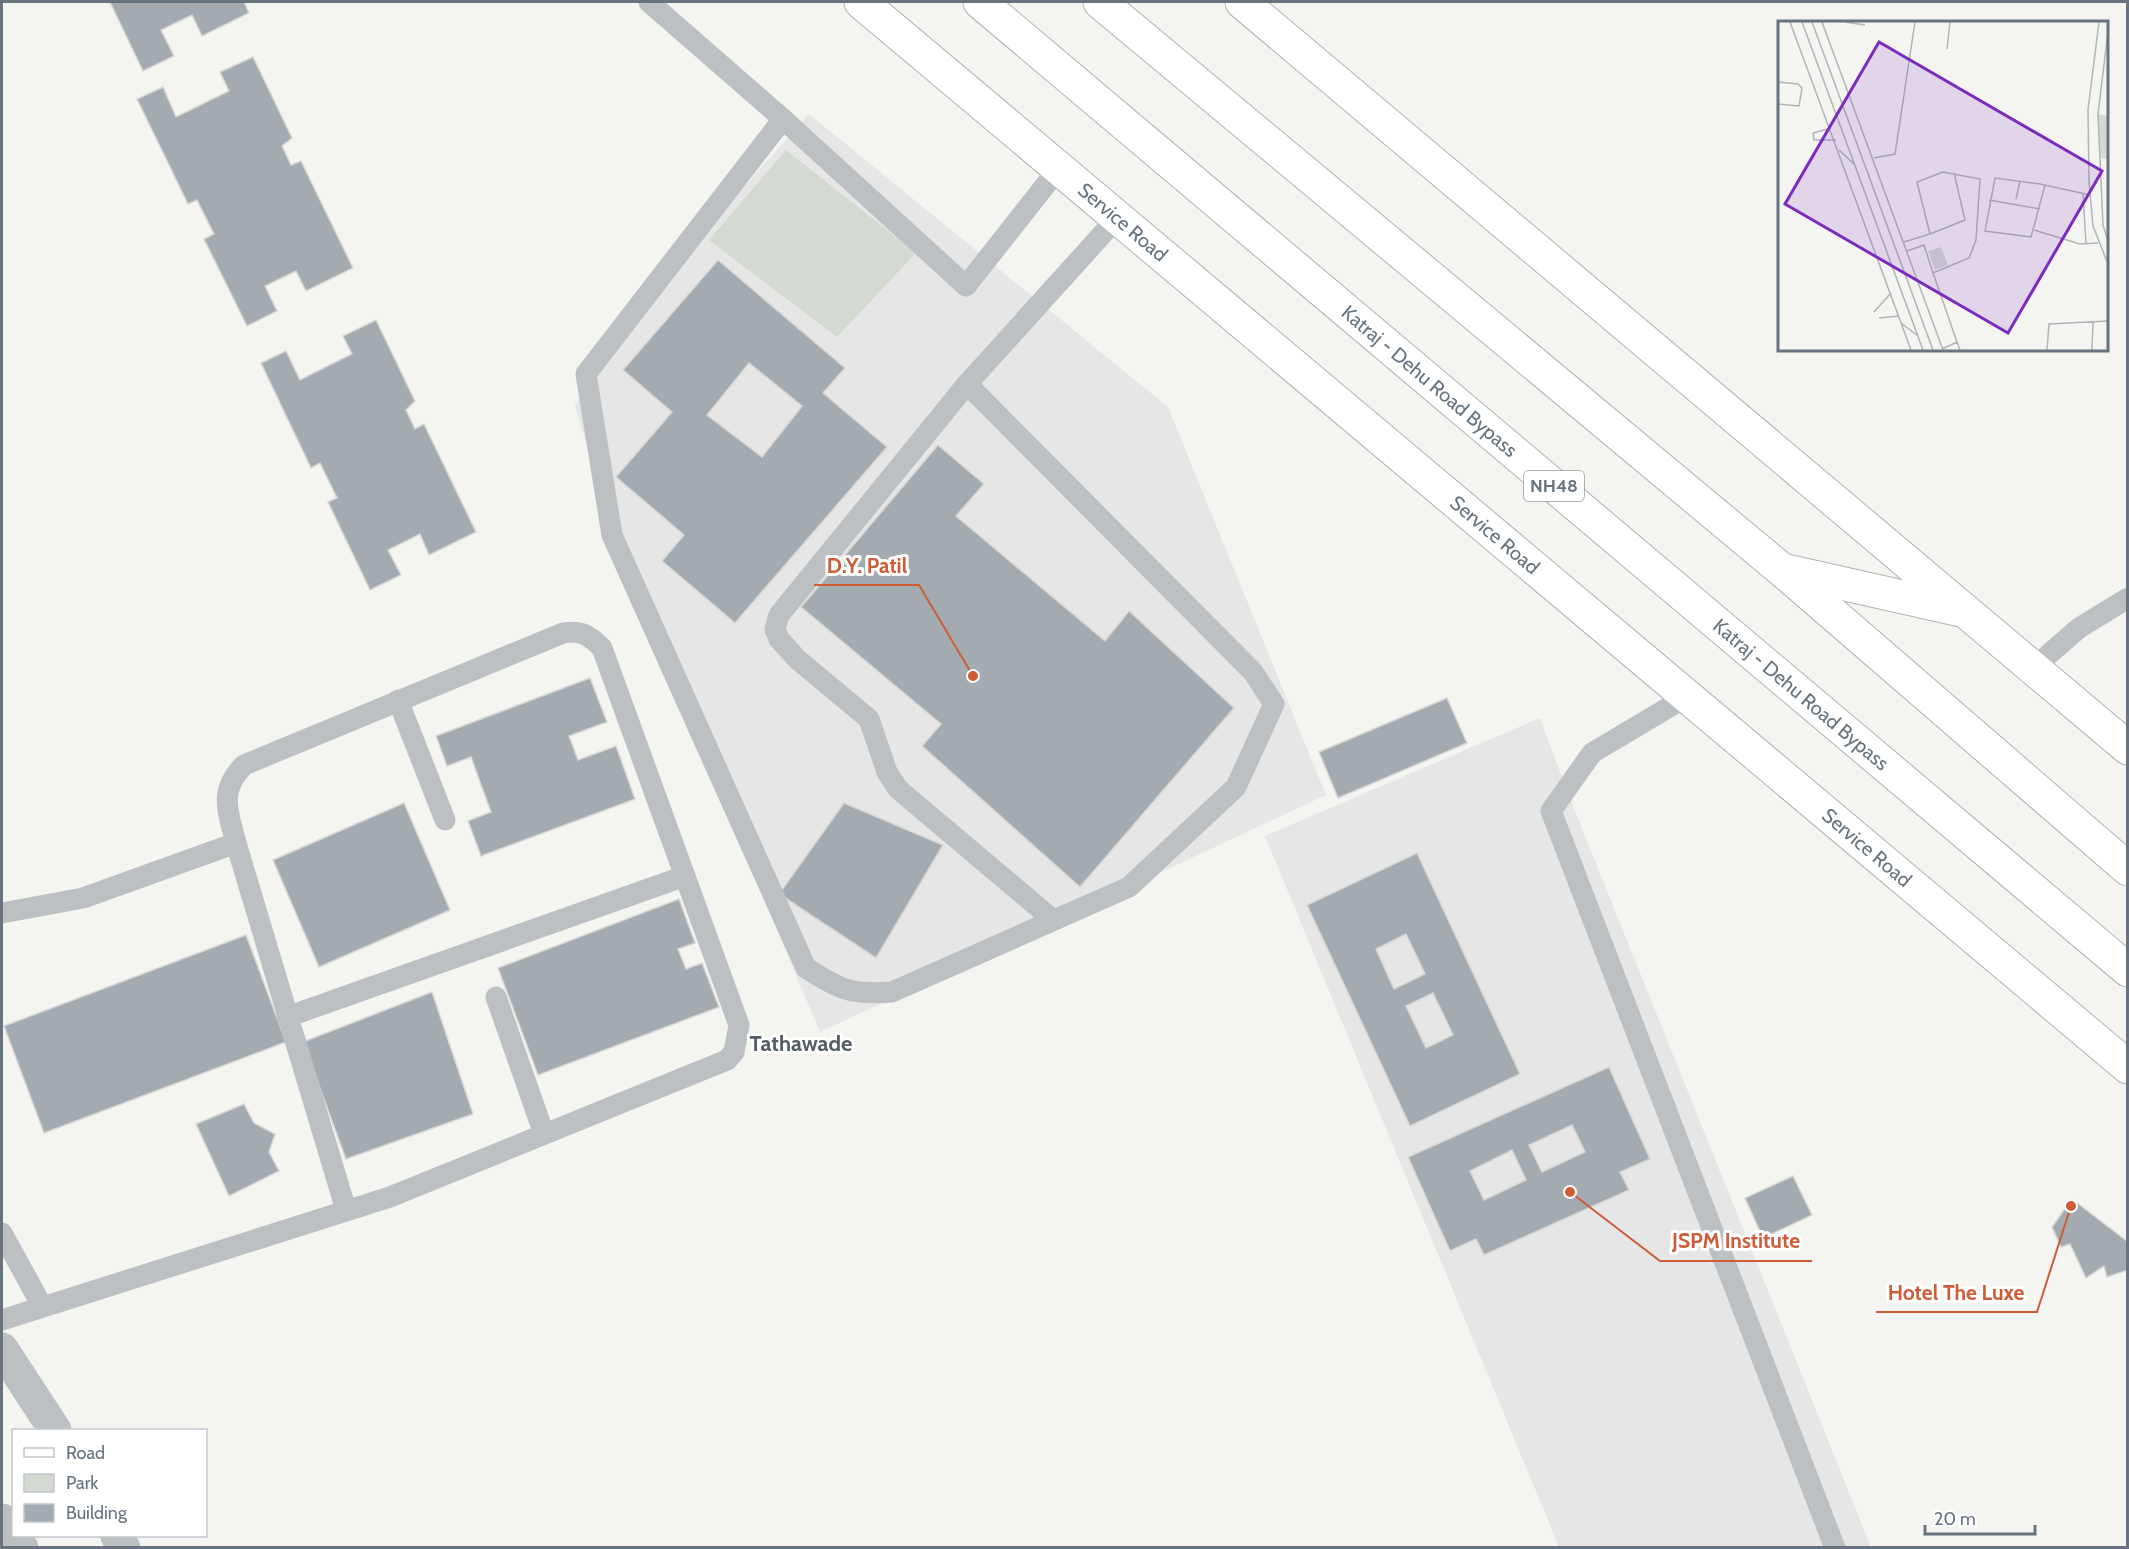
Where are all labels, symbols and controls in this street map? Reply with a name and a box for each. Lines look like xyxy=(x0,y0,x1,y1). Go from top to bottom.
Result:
inset map xyxy=(1778,21,2108,351)
street label: Service Road xyxy=(1073,178,1172,266)
street label: Katraj - Dehu Road Bypass xyxy=(1337,300,1522,462)
road number: NH48 xyxy=(1524,471,1584,501)
street label: Service Road xyxy=(1445,490,1544,579)
callout: D.Y. Patil xyxy=(814,546,919,585)
text: D.Y. Patil xyxy=(827,553,908,578)
street label: Katraj - Dehu Road Bypass xyxy=(1708,613,1894,775)
street label: Service Road xyxy=(1817,803,1916,892)
district label: Tathawade xyxy=(750,1030,852,1057)
callout: JSPM Institute xyxy=(1660,1222,1812,1261)
text: JSPM Institute xyxy=(1671,1228,1800,1253)
callout: Hotel The Luxe xyxy=(1876,1273,2037,1312)
text: Hotel The Luxe xyxy=(1888,1280,2024,1305)
legend xyxy=(12,1429,207,1537)
text: Road xyxy=(66,1442,105,1464)
text: Park xyxy=(66,1472,99,1494)
scale bar xyxy=(1925,1498,2034,1536)
text: Building xyxy=(66,1502,128,1524)
text: 20 m xyxy=(1934,1508,1976,1530)

